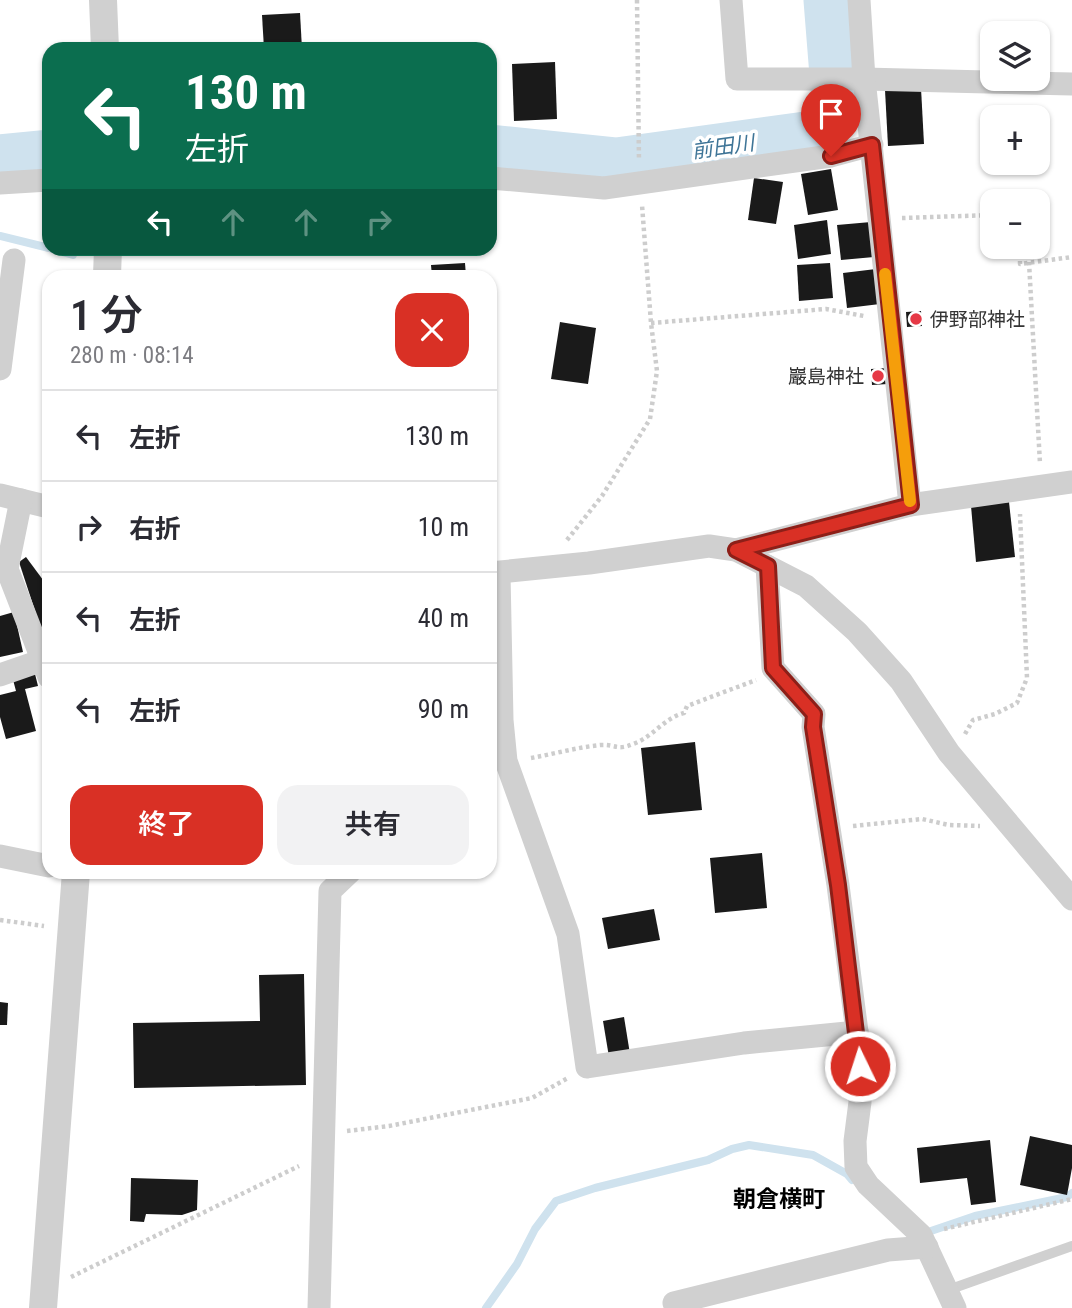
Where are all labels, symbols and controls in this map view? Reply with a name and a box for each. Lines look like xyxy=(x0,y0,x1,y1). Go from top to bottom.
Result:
map controls xyxy=(980,21,1050,259)
button: layers xyxy=(980,21,1050,91)
text: 130 m xyxy=(185,64,307,121)
icon: left xyxy=(70,70,161,161)
pin xyxy=(801,84,861,156)
icon: arrive xyxy=(812,95,850,133)
button: + xyxy=(980,105,1050,175)
text: 左折 xyxy=(185,130,249,168)
water label: 前田川 xyxy=(690,130,758,163)
button: − xyxy=(980,189,1050,259)
icon: left xyxy=(141,203,179,241)
icon: ahead xyxy=(214,203,252,241)
icon: ahead xyxy=(287,203,325,241)
icon: right xyxy=(360,203,398,241)
text: 1 分 xyxy=(70,291,143,340)
button: close xyxy=(395,293,469,367)
place label: 伊野部神社 xyxy=(930,308,1025,331)
marker: 伊野部神社 xyxy=(908,311,924,327)
text: 280 m · 08:14 xyxy=(70,342,194,369)
place label: 巖島神社 xyxy=(788,365,864,388)
marker: 巖島神社 xyxy=(870,368,886,384)
icon: left xyxy=(70,417,108,455)
text: 130 m xyxy=(405,421,469,451)
text: 左折 xyxy=(129,423,181,453)
icon: right xyxy=(70,508,108,546)
text: 10 m xyxy=(418,512,469,542)
text: 右折 xyxy=(129,514,181,544)
icon: left xyxy=(70,599,108,637)
text: 40 m xyxy=(418,603,469,633)
text: 左折 xyxy=(129,605,181,635)
icon: left xyxy=(70,690,108,728)
text: 90 m xyxy=(418,694,469,724)
text: 左折 xyxy=(129,696,181,726)
button: 終了 xyxy=(70,785,263,865)
button: 共有 xyxy=(277,785,469,865)
position arrow xyxy=(823,1029,897,1103)
district label: 朝倉横町 xyxy=(733,1186,825,1213)

